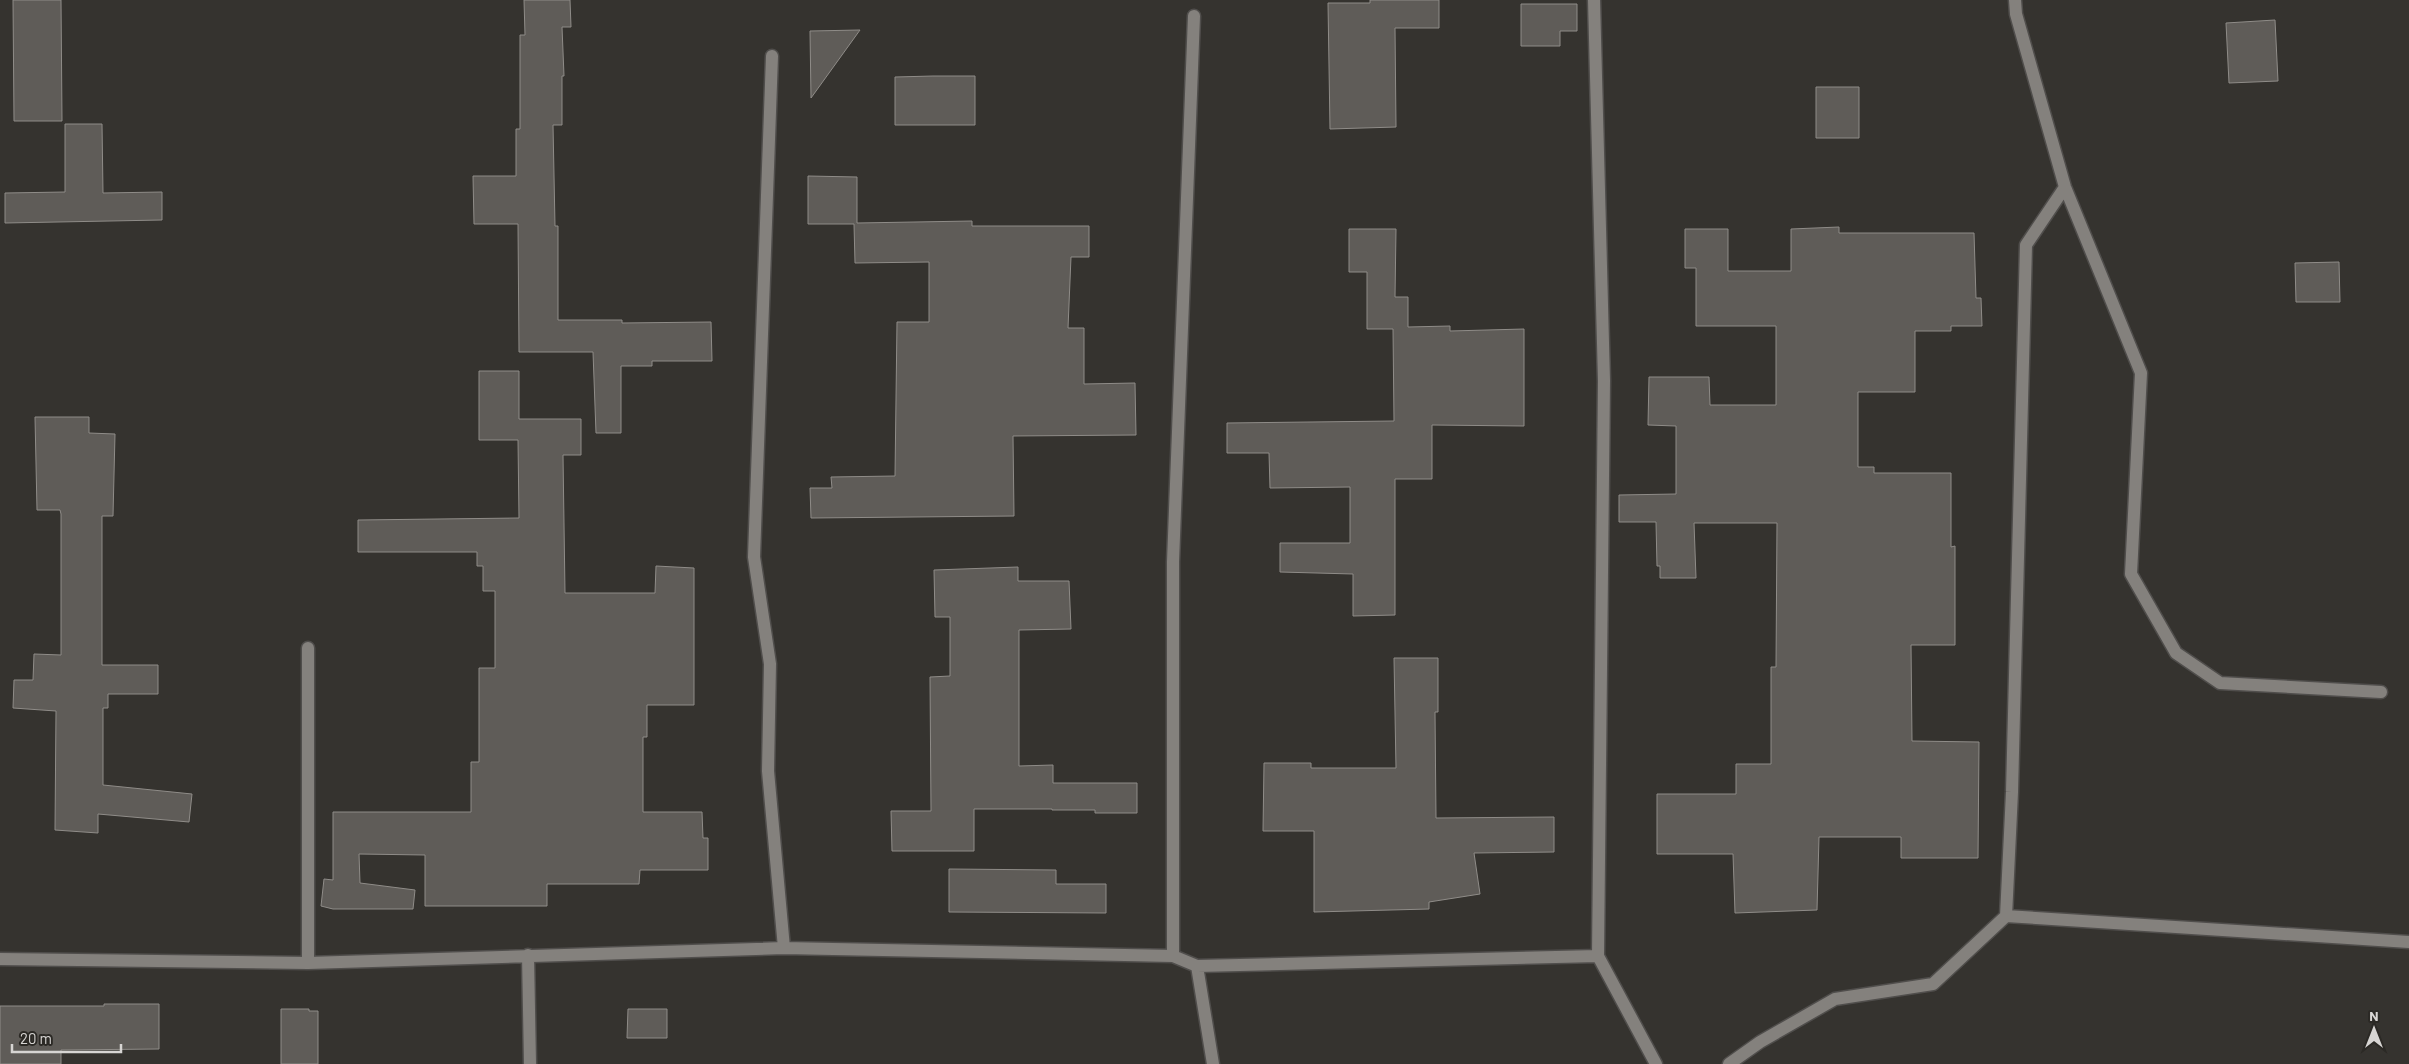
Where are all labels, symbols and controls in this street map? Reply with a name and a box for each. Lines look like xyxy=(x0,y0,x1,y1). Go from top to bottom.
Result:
north arrow xyxy=(2349,1004,2399,1054)
text: N xyxy=(2369,1007,2379,1024)
scale bar xyxy=(12,1022,121,1054)
text: 20 m xyxy=(20,1029,52,1047)

